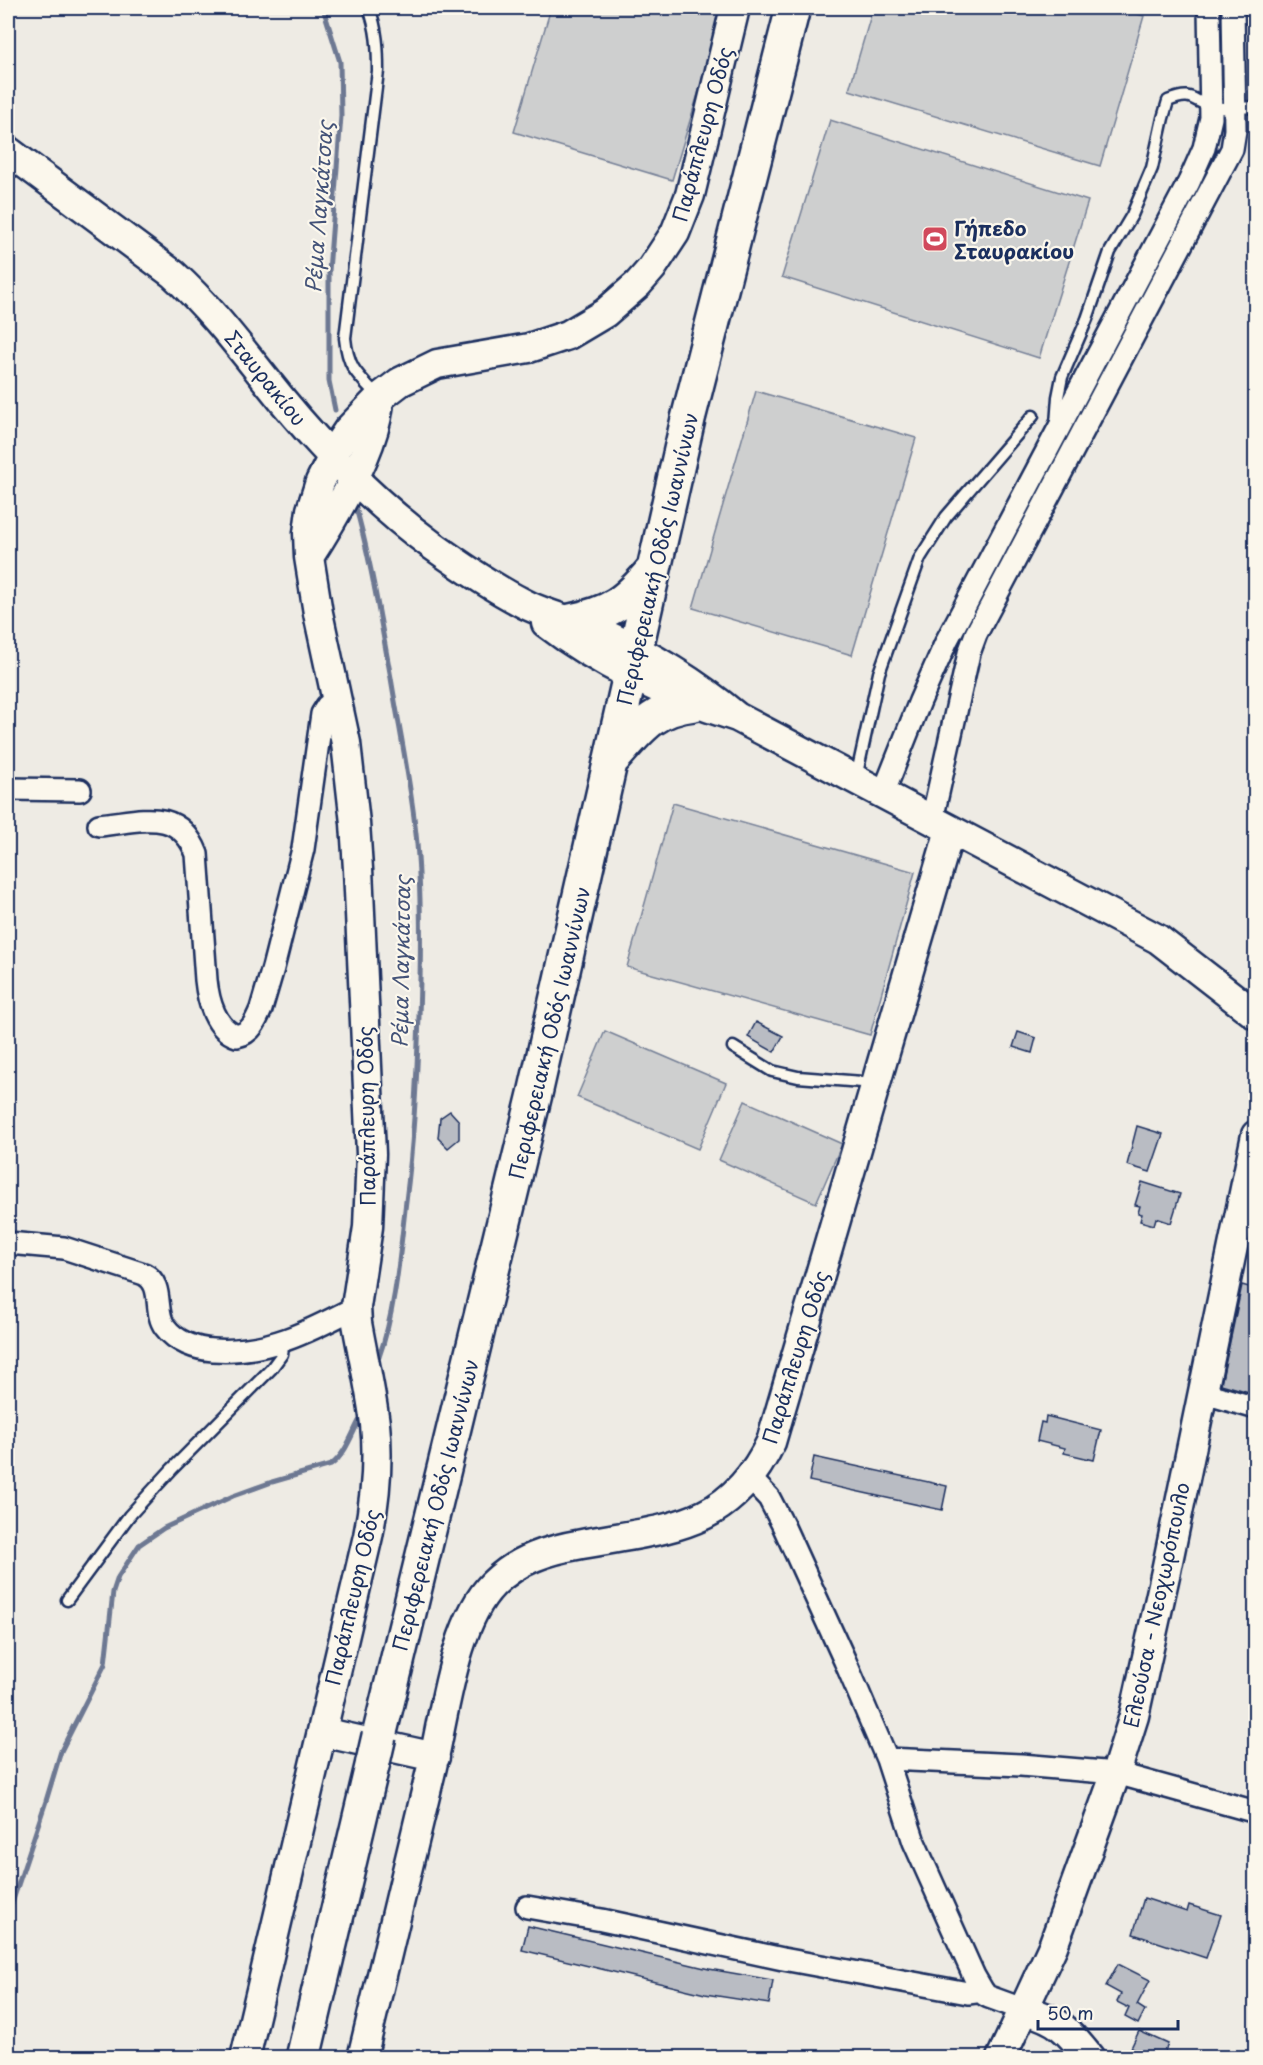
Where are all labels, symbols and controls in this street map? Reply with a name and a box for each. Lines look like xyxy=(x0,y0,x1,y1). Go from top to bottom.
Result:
street label: Παράπλευρη Οδός xyxy=(664,43,740,225)
water label: Ρέμα Λαγκάτσας xyxy=(296,118,340,294)
place label: Γήπεδο Σταυρακίου xyxy=(954,213,1074,266)
sports icon: Γήπεδο Σταυρακίου xyxy=(920,224,950,254)
street label: Σταυρακίου xyxy=(218,324,314,432)
street label: Περιφερειακή Οδός Ιωαννίνων xyxy=(609,409,705,709)
water label: Ρέμα Λαγκάτσας xyxy=(382,873,418,1048)
street label: Περιφερειακή Οδός Ιωαννίνων xyxy=(501,883,597,1183)
street label: Παράπλευρη Οδός xyxy=(349,1026,383,1206)
street label: Παράπλευρη Οδός xyxy=(754,1267,836,1447)
street label: Περιφερειακή Οδός Ιωαννίνων xyxy=(384,1356,486,1654)
street label: Ελεούσα - Νεοχωρόπουλο xyxy=(1115,1479,1197,1731)
street label: Παράπλευρη Οδός xyxy=(317,1506,387,1688)
scale bar xyxy=(1038,1993,1178,2031)
text: 50 m xyxy=(1047,1999,1094,2026)

